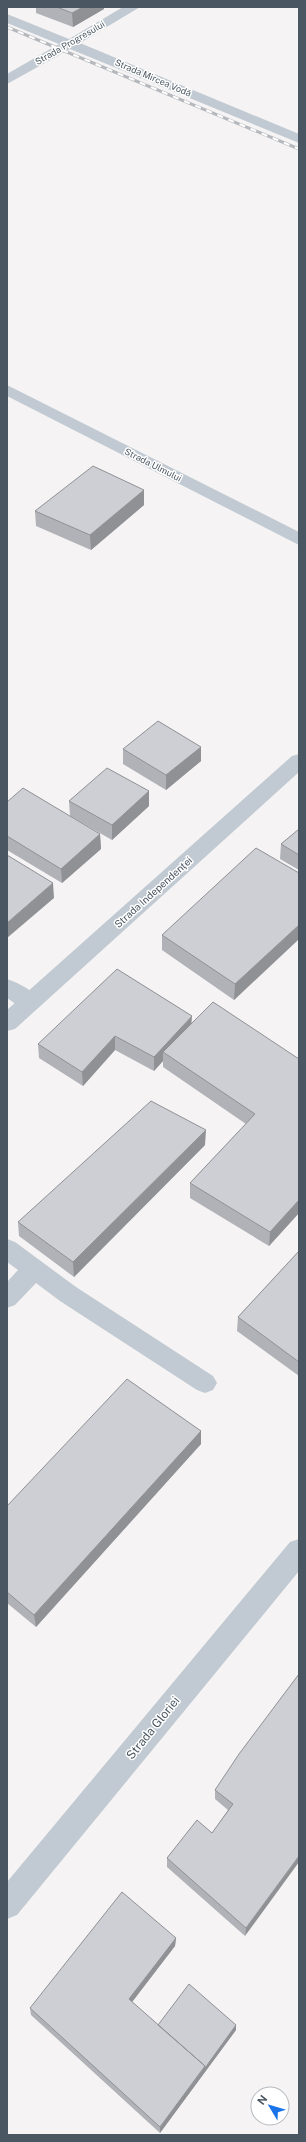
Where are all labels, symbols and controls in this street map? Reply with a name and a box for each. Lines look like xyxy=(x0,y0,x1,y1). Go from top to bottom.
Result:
street label: Strada Progresului xyxy=(33,18,106,67)
street label: Strada Mircea Vodă xyxy=(113,56,193,99)
street label: Strada Ulmului xyxy=(123,445,184,484)
street label: Strada Independenței xyxy=(112,854,194,930)
street label: Strada Gloriei xyxy=(123,1694,183,1762)
north arrow xyxy=(250,2086,290,2126)
text: N xyxy=(255,2093,269,2107)

